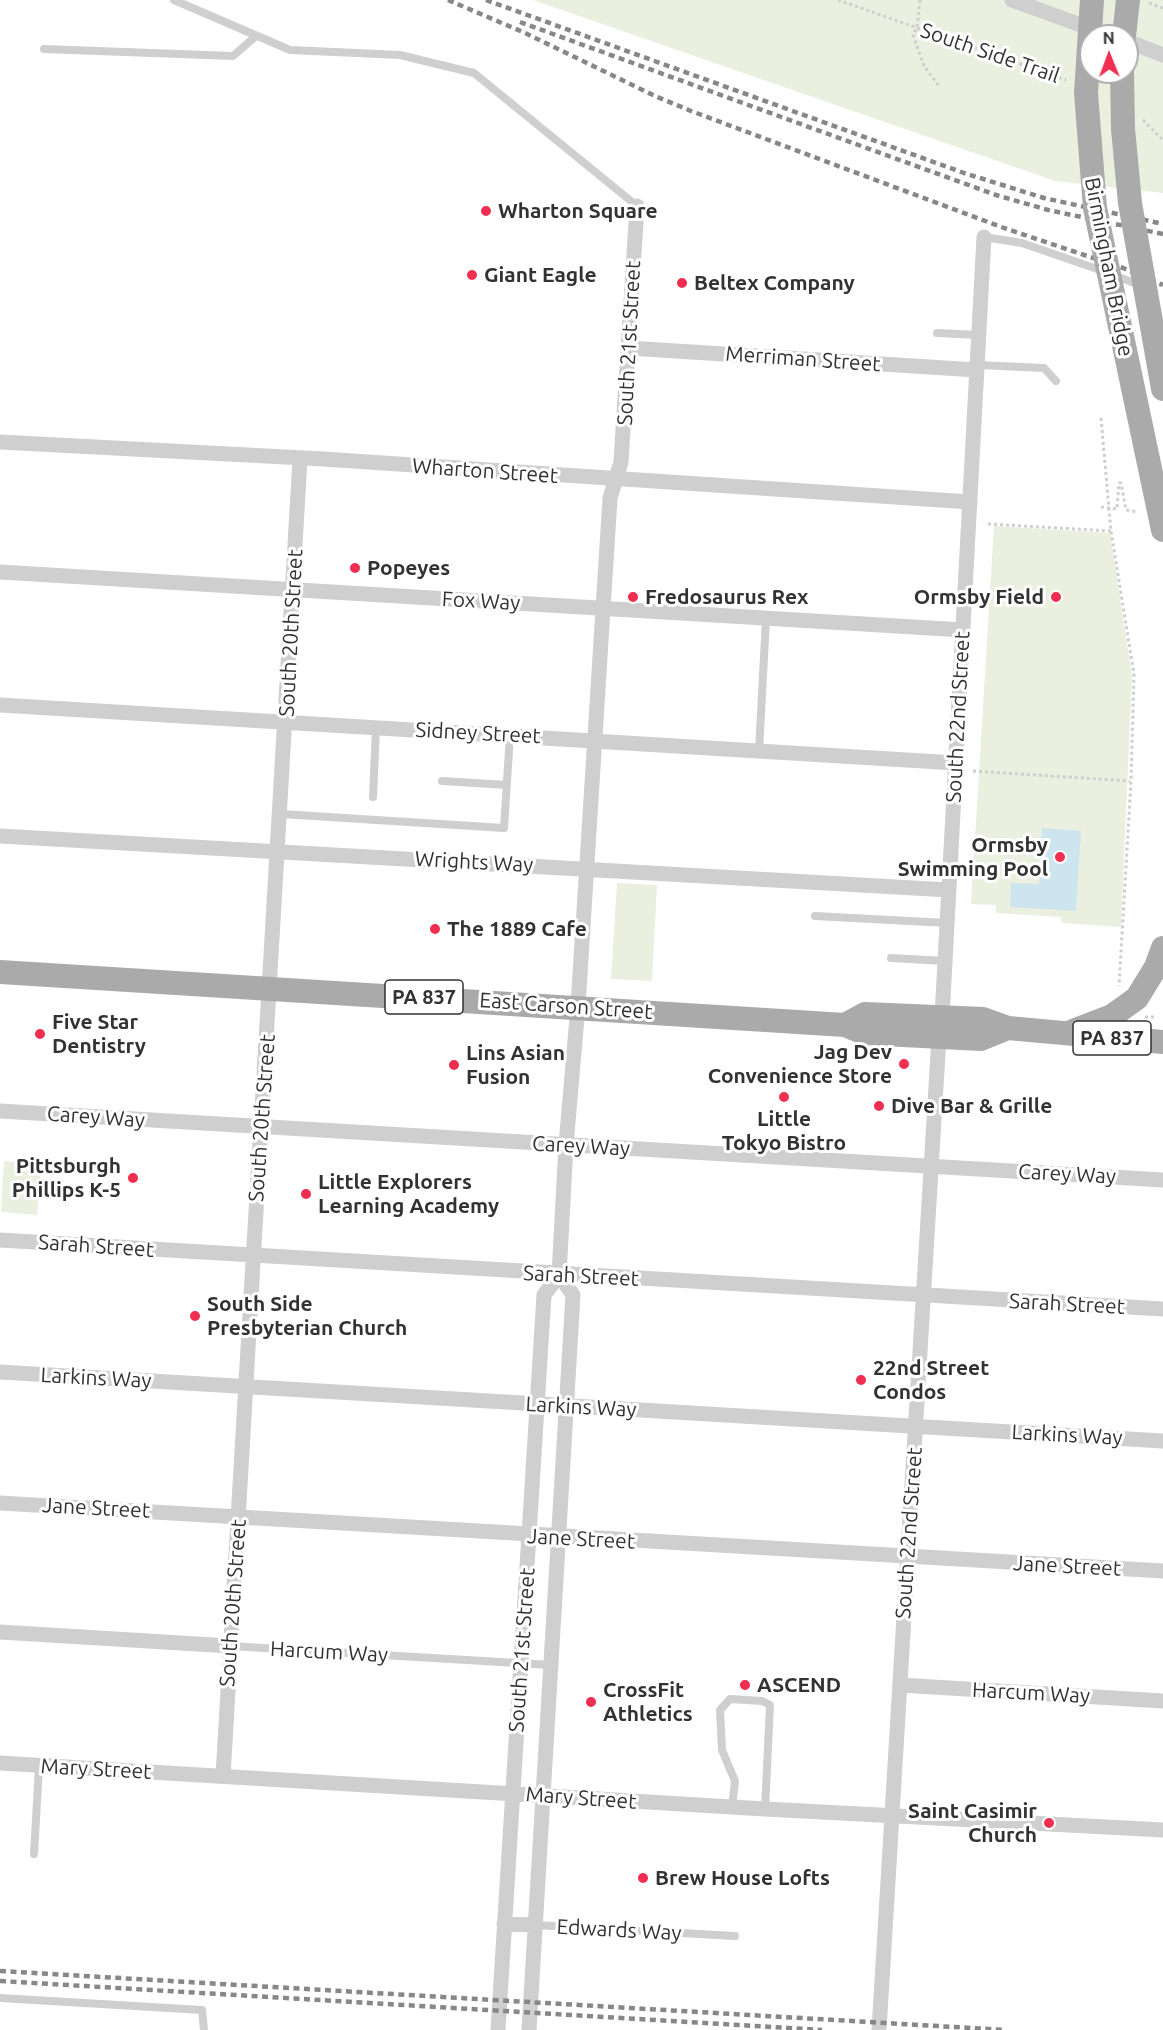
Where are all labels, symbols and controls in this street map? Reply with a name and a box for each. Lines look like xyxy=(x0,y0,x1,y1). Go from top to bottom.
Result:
street label: South Side Trail xyxy=(917,17,1063,89)
north arrow xyxy=(1079,24,1139,84)
text: N xyxy=(1103,29,1115,47)
street label: Birmingham Bridge xyxy=(1079,175,1139,359)
place label: Wharton Square xyxy=(498,198,657,224)
marker: Wharton Square xyxy=(479,204,493,218)
street label: South 21st Street xyxy=(612,260,646,426)
place label: Giant Eagle xyxy=(484,262,597,288)
marker: Giant Eagle xyxy=(465,268,479,282)
place label: Beltex Company xyxy=(694,270,855,296)
marker: Beltex Company xyxy=(675,276,689,290)
street label: Merriman Street xyxy=(725,341,881,377)
street label: Wharton Street xyxy=(411,453,559,489)
street label: South 20th Street xyxy=(274,549,308,717)
place label: Popeyes xyxy=(367,555,450,581)
marker: Popeyes xyxy=(348,561,362,575)
place label: Fredosaurus Rex xyxy=(645,584,808,610)
place label: Ormsby Field xyxy=(914,584,1044,610)
street label: Fox Way xyxy=(441,586,521,616)
marker: Fredosaurus Rex xyxy=(626,590,640,604)
marker: Ormsby Field xyxy=(1049,590,1063,604)
street label: South 22nd Street xyxy=(941,631,975,803)
street label: Sidney Street xyxy=(415,717,541,749)
place label: Ormsby Swimming Pool xyxy=(898,832,1048,882)
street label: Wrights Way xyxy=(414,846,534,878)
marker: Ormsby Swimming Pool xyxy=(1053,850,1067,864)
place label: The 1889 Cafe xyxy=(447,916,587,942)
marker: The 1889 Cafe xyxy=(428,922,442,936)
road number: PA 837 xyxy=(385,980,463,1014)
street label: East Carson Street xyxy=(479,987,653,1025)
place label: Five Star Dentistry xyxy=(52,1009,146,1059)
road number: PA 837 xyxy=(1073,1021,1151,1055)
marker: Five Star Dentistry xyxy=(33,1027,47,1041)
street label: South 20th Street xyxy=(244,1033,280,1203)
place label: Jag Dev Convenience Store xyxy=(708,1039,892,1089)
place label: Lins Asian Fusion xyxy=(466,1040,565,1090)
marker: Jag Dev Convenience Store xyxy=(897,1057,911,1071)
marker: Lins Asian Fusion xyxy=(447,1058,461,1072)
marker: Little Tokyo Bistro xyxy=(777,1090,791,1104)
place label: Dive Bar & Grille xyxy=(891,1093,1052,1119)
marker: Dive Bar & Grille xyxy=(872,1099,886,1113)
street label: Carey Way xyxy=(46,1101,146,1133)
place label: Little Tokyo Bistro xyxy=(722,1106,846,1156)
street label: Carey Way xyxy=(531,1131,631,1161)
place label: Pittsburgh Phillips K-5 xyxy=(12,1153,121,1203)
street label: Carey Way xyxy=(1017,1159,1117,1189)
place label: Little Explorers Learning Academy xyxy=(318,1169,499,1219)
marker: Pittsburgh Phillips K-5 xyxy=(126,1171,140,1185)
marker: Little Explorers Learning Academy xyxy=(299,1187,313,1201)
street label: Sarah Street xyxy=(37,1229,155,1263)
street label: Sarah Street xyxy=(522,1260,640,1292)
street label: Sarah Street xyxy=(1008,1288,1126,1320)
place label: South Side Presbyterian Church xyxy=(207,1291,407,1341)
marker: South Side Presbyterian Church xyxy=(188,1309,202,1323)
place label: 22nd Street Condos xyxy=(873,1355,989,1405)
street label: Larkins Way xyxy=(40,1363,152,1393)
marker: 22nd Street Condos xyxy=(854,1373,868,1387)
street label: Larkins Way xyxy=(525,1392,637,1422)
street label: Larkins Way xyxy=(1011,1420,1123,1450)
street label: South 22nd Street xyxy=(890,1446,928,1620)
street label: Jane Street xyxy=(41,1493,151,1523)
street label: South 20th Street xyxy=(215,1518,251,1688)
street label: Jane Street xyxy=(526,1524,636,1554)
street label: Jane Street xyxy=(1012,1551,1122,1581)
street label: South 21st Street xyxy=(504,1567,540,1733)
street label: Harcum Way xyxy=(269,1636,389,1668)
place label: ASCEND xyxy=(757,1672,841,1698)
place label: CrossFit Athletics xyxy=(603,1677,693,1727)
street label: Harcum Way xyxy=(971,1677,1091,1709)
marker: ASCEND xyxy=(738,1678,752,1692)
marker: CrossFit Athletics xyxy=(584,1695,598,1709)
street label: Mary Street xyxy=(40,1754,152,1784)
street label: Mary Street xyxy=(525,1782,637,1814)
place label: Saint Casimir Church xyxy=(908,1798,1037,1848)
marker: Saint Casimir Church xyxy=(1042,1816,1056,1830)
place label: Brew House Lofts xyxy=(655,1865,830,1891)
marker: Brew House Lofts xyxy=(636,1871,650,1885)
street label: Edwards Way xyxy=(556,1914,682,1946)

